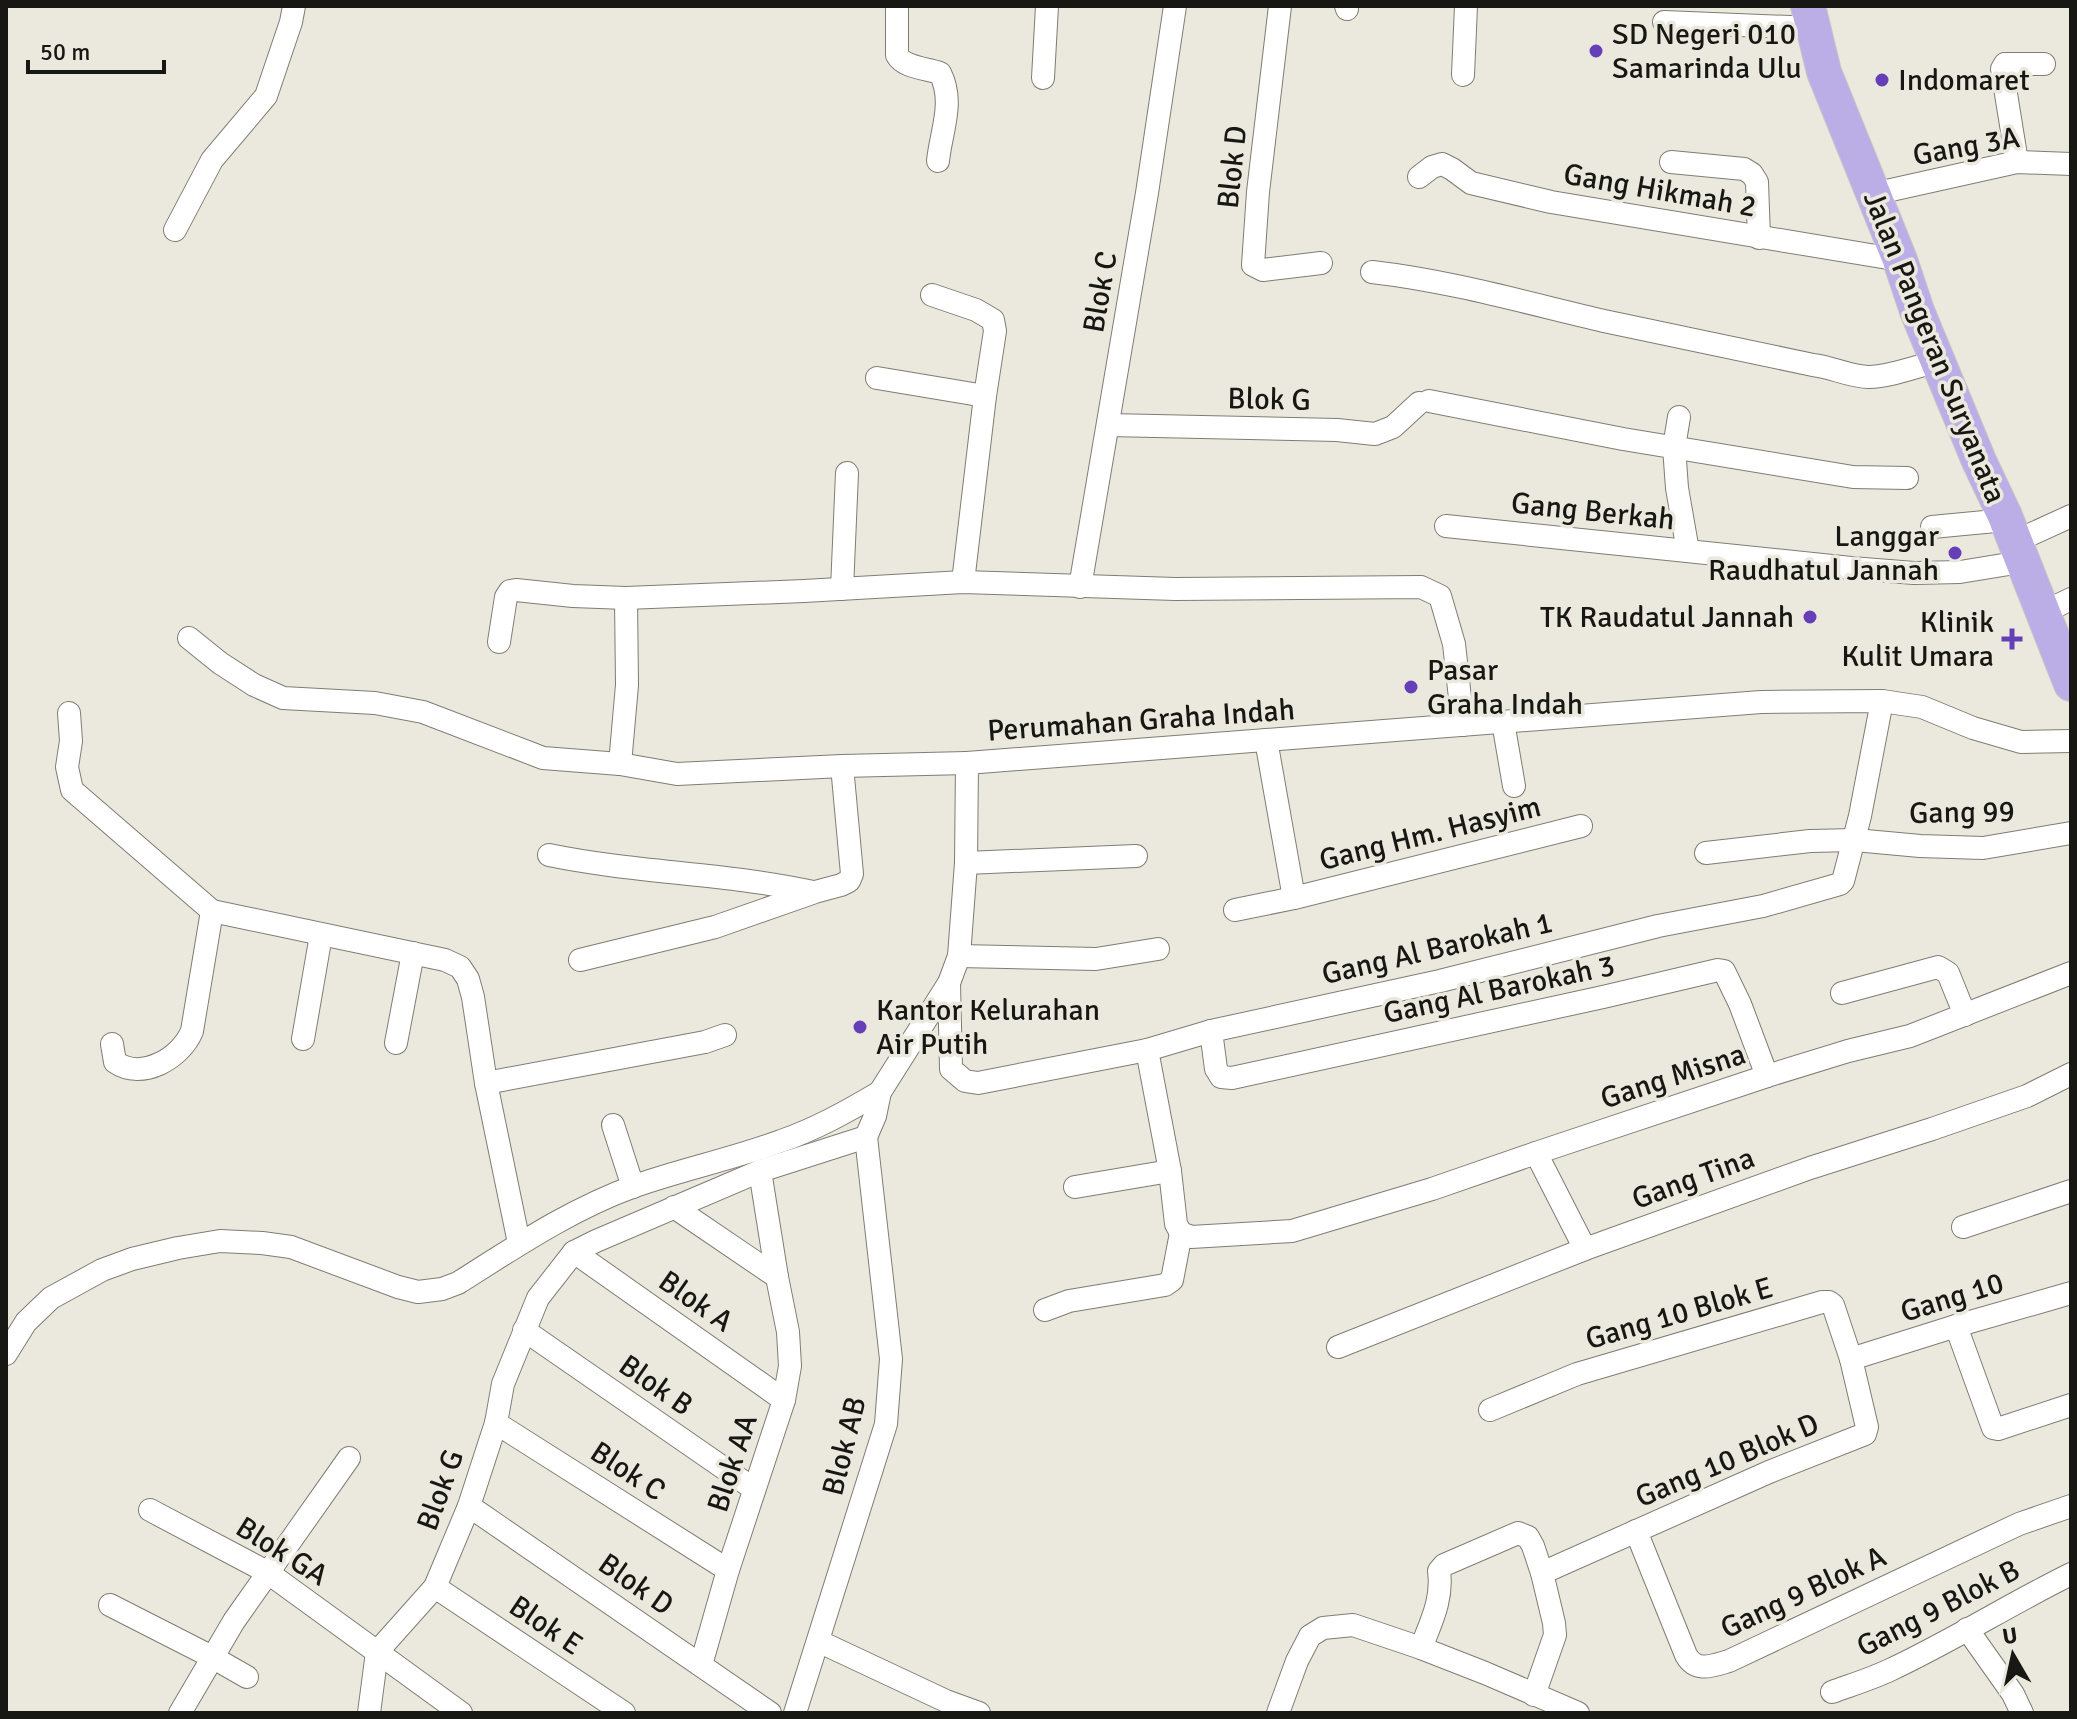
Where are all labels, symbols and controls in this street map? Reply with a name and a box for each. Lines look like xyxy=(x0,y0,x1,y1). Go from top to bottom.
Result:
place label: SD Negeri 010 Samarinda Ulu xyxy=(1612,16,1802,87)
scale bar xyxy=(28,24,164,74)
text: 50 m xyxy=(40,37,90,67)
marker: SD Negeri 010 Samarinda Ulu xyxy=(1587,42,1605,60)
place label: Indomaret xyxy=(1898,62,2030,99)
marker: Indomaret xyxy=(1873,71,1891,89)
street label: Gang 3A xyxy=(1910,119,2022,174)
street label: Blok D xyxy=(1210,124,1255,210)
street label: Gang Hikmah 2 xyxy=(1561,155,1759,226)
street label: Jalan Pangeran Suryanata xyxy=(1855,186,2014,509)
street label: Blok C xyxy=(1075,248,1126,336)
street label: Blok G xyxy=(1227,380,1311,419)
street label: Gang Berkah xyxy=(1509,485,1676,538)
place label: Langgar Raudhatul Jannah xyxy=(1708,518,1939,589)
marker: Langgar Raudhatul Jannah xyxy=(1946,544,1964,562)
place label: TK Raudatul Jannah xyxy=(1540,599,1794,636)
place label: Klinik Kulit Umara xyxy=(1841,604,1994,675)
marker: TK Raudatul Jannah xyxy=(1801,608,1819,626)
marker: Klinik Kulit Umara xyxy=(2001,628,2023,650)
place label: Pasar Graha Indah xyxy=(1427,652,1583,723)
marker: Pasar Graha Indah xyxy=(1402,678,1420,696)
street label: Perumahan Graha Indah xyxy=(986,691,1296,750)
street label: Gang Hm. Hasyim xyxy=(1316,788,1545,879)
street label: Gang 99 xyxy=(1909,793,2015,832)
street label: Gang Al Barokah 1 xyxy=(1318,904,1556,993)
street label: Gang Al Barokah 3 xyxy=(1380,947,1618,1032)
place label: Kantor Kelurahan Air Putih xyxy=(876,992,1100,1063)
marker: Kantor Kelurahan Air Putih xyxy=(851,1018,869,1036)
street label: Gang Misna xyxy=(1596,1036,1750,1117)
street label: Gang Tina xyxy=(1627,1139,1760,1218)
street label: Blok A xyxy=(651,1263,740,1340)
street label: Gang 10 xyxy=(1896,1264,2008,1331)
street label: Gang 10 Blok E xyxy=(1581,1269,1777,1358)
street label: Blok B xyxy=(611,1347,700,1424)
street label: Blok AB xyxy=(814,1393,875,1499)
street label: Gang 10 Blok D xyxy=(1630,1405,1824,1516)
street label: Blok AA xyxy=(699,1410,766,1517)
street label: Blok C xyxy=(583,1434,672,1509)
street label: Blok G xyxy=(409,1445,472,1536)
street label: Blok GA xyxy=(229,1509,335,1594)
street label: Gang 9 Blok A xyxy=(1715,1538,1892,1647)
street label: Blok D xyxy=(591,1545,680,1623)
street label: Gang 9 Blok B xyxy=(1850,1552,2026,1665)
street label: Blok E xyxy=(502,1587,590,1663)
north arrow xyxy=(1973,1615,2053,1695)
text: U xyxy=(2001,1621,2019,1650)

